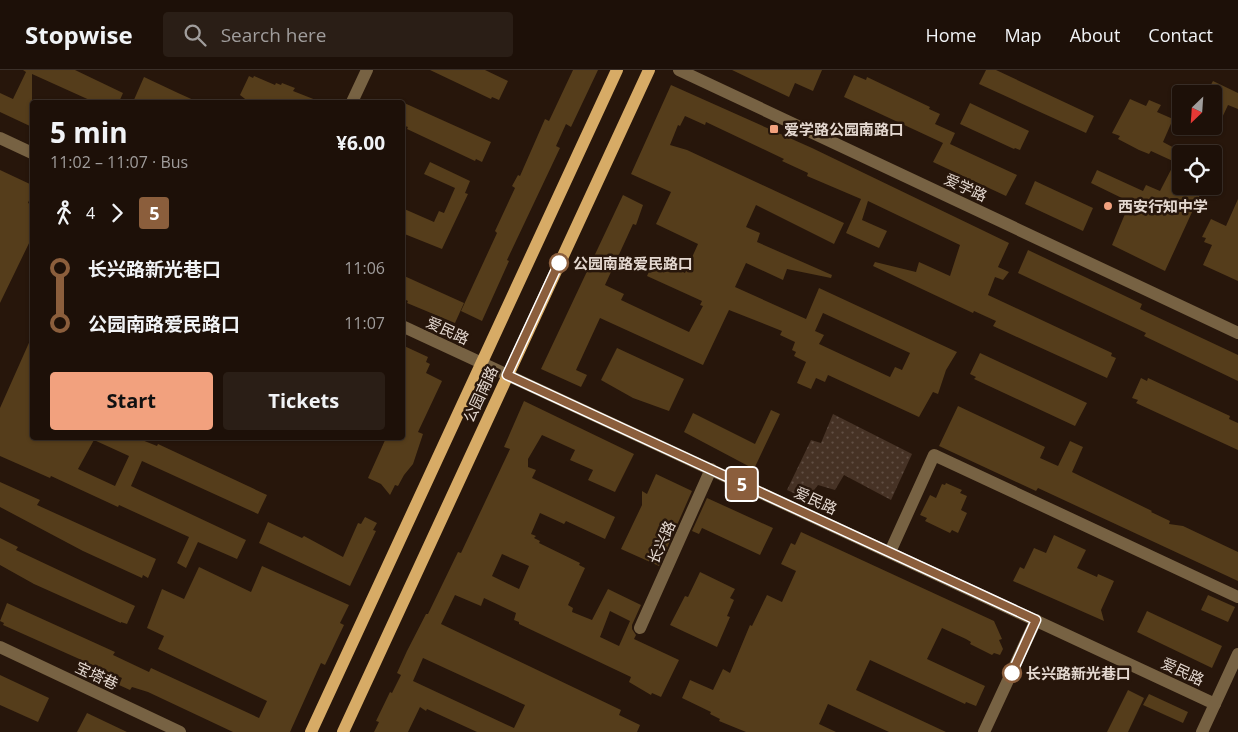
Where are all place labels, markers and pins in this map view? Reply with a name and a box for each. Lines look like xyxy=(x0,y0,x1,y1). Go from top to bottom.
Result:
place label: 爱学路公园南路口 xyxy=(784,119,904,139)
marker: 爱学路公园南路口 xyxy=(768,123,780,135)
place label: 西安行知中学 xyxy=(1118,196,1208,216)
marker: 西安行知中学 xyxy=(1102,200,1114,212)
marker: 公园南路爱民路口 xyxy=(549,253,569,273)
place label: 公园南路爱民路口 xyxy=(573,253,693,273)
marker: 长兴路新光巷口 xyxy=(1002,663,1022,683)
place label: 长兴路新光巷口 xyxy=(1026,663,1131,683)

